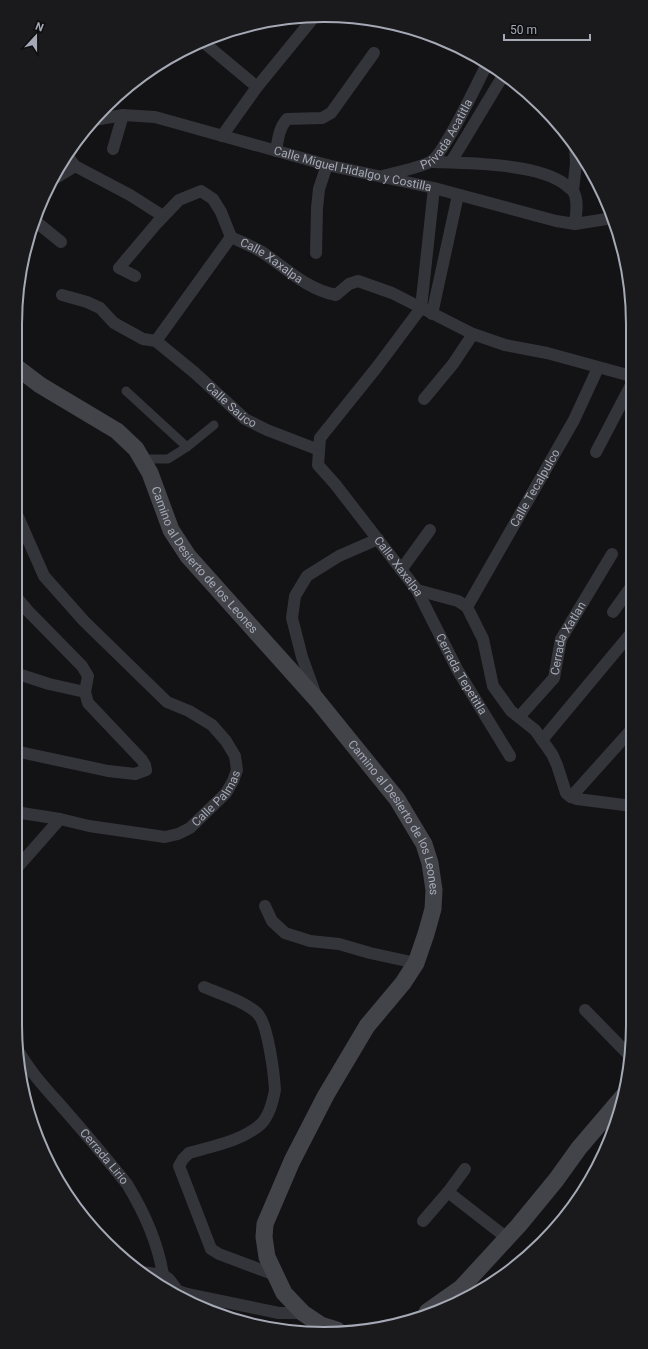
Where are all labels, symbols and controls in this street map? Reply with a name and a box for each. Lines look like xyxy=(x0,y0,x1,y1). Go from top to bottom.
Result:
north arrow xyxy=(16,16,56,56)
scale bar xyxy=(504,16,590,42)
text: N xyxy=(33,20,46,35)
text: 50 m xyxy=(510,23,537,37)
street label: Privada Acatitla xyxy=(418,97,475,172)
street label: Calle Miguel Hidalgo y Costilla xyxy=(272,144,433,194)
street label: Calle Xaxalpa xyxy=(238,235,305,286)
street label: Calle Saúco xyxy=(203,379,259,431)
street label: Calle Tecalpulco xyxy=(507,447,563,530)
street label: Camino al Desierto de los Leones xyxy=(149,484,261,636)
street label: Calle Xaxalpa xyxy=(371,533,426,599)
street label: Cerrada Xatlan xyxy=(548,599,589,676)
street label: Cerrada Tepetitla xyxy=(433,631,490,717)
street label: Camino al Desierto de los Leones xyxy=(345,737,441,895)
street label: Calle Palmas xyxy=(189,768,243,829)
street label: Cerrada Lirio xyxy=(77,1126,131,1187)

